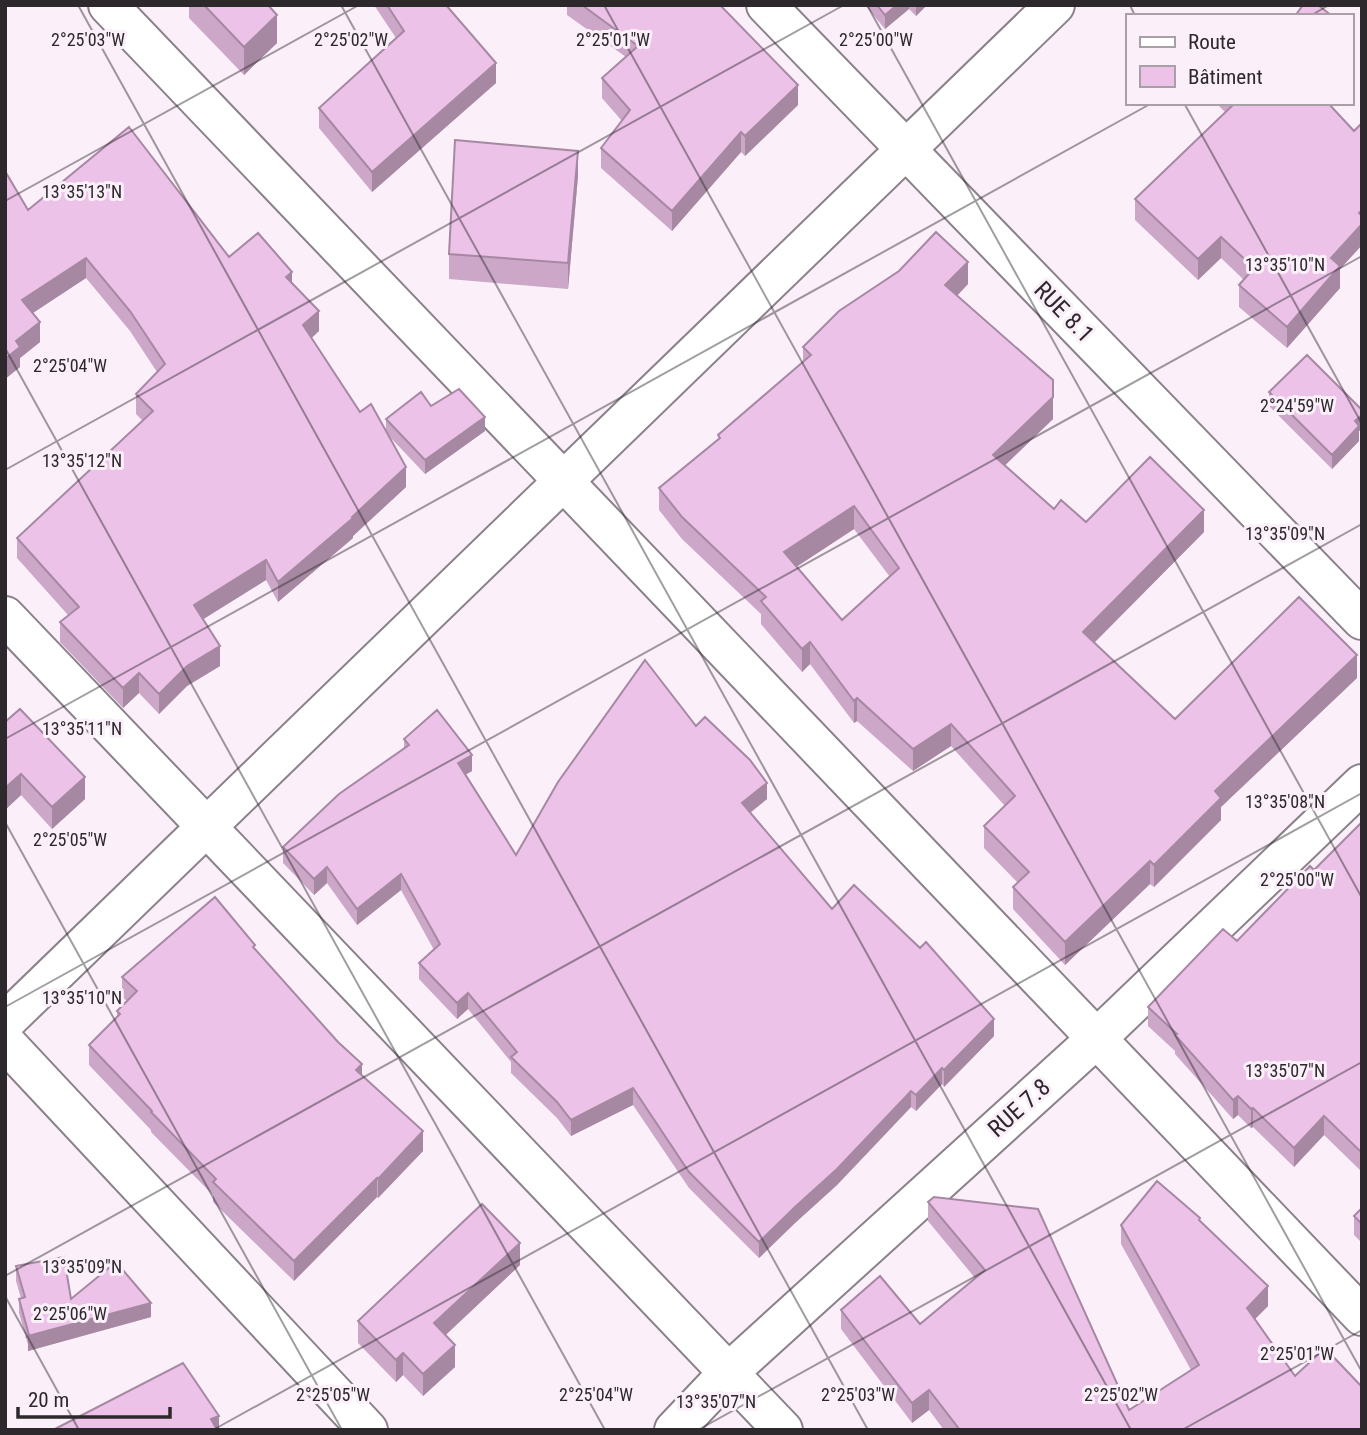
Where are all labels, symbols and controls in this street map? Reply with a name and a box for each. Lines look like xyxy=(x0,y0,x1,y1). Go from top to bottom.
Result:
legend xyxy=(1126,14,1353,105)
text: 2°25'03"W xyxy=(51,29,125,50)
text: 2°25'02"W xyxy=(314,29,388,50)
text: 2°25'01"W xyxy=(576,29,650,50)
text: 2°25'00"W xyxy=(839,29,913,50)
text: Route xyxy=(1188,30,1236,54)
text: Bâtiment xyxy=(1188,65,1263,89)
text: 13°35'13"N xyxy=(42,181,122,202)
text: 13°35'10"N xyxy=(1245,254,1325,275)
street label: RUE 8.1 xyxy=(1028,276,1100,348)
text: 2°25'04"W xyxy=(33,355,107,376)
text: 2°24'59"W xyxy=(1260,395,1334,416)
text: 13°35'12"N xyxy=(42,450,122,471)
text: 13°35'09"N xyxy=(1245,523,1325,544)
text: 13°35'11"N xyxy=(42,718,122,739)
text: 13°35'08"N xyxy=(1245,791,1325,812)
text: 2°25'05"W xyxy=(33,829,107,850)
text: 2°25'00"W xyxy=(1260,869,1334,890)
text: 13°35'10"N xyxy=(42,987,122,1008)
text: 13°35'07"N xyxy=(1245,1060,1325,1081)
street label: RUE 7.8 xyxy=(982,1073,1056,1143)
text: 13°35'09"N xyxy=(42,1256,122,1277)
text: 2°25'06"W xyxy=(33,1303,107,1324)
text: 2°25'01"W xyxy=(1260,1343,1334,1364)
scale bar xyxy=(18,1376,170,1420)
text: 2°25'05"W xyxy=(296,1384,370,1405)
text: 2°25'04"W xyxy=(559,1384,633,1405)
text: 2°25'03"W xyxy=(821,1384,895,1405)
text: 2°25'02"W xyxy=(1084,1384,1158,1405)
text: 20 m xyxy=(28,1388,69,1412)
text: 13°35'07"N xyxy=(676,1391,756,1412)

